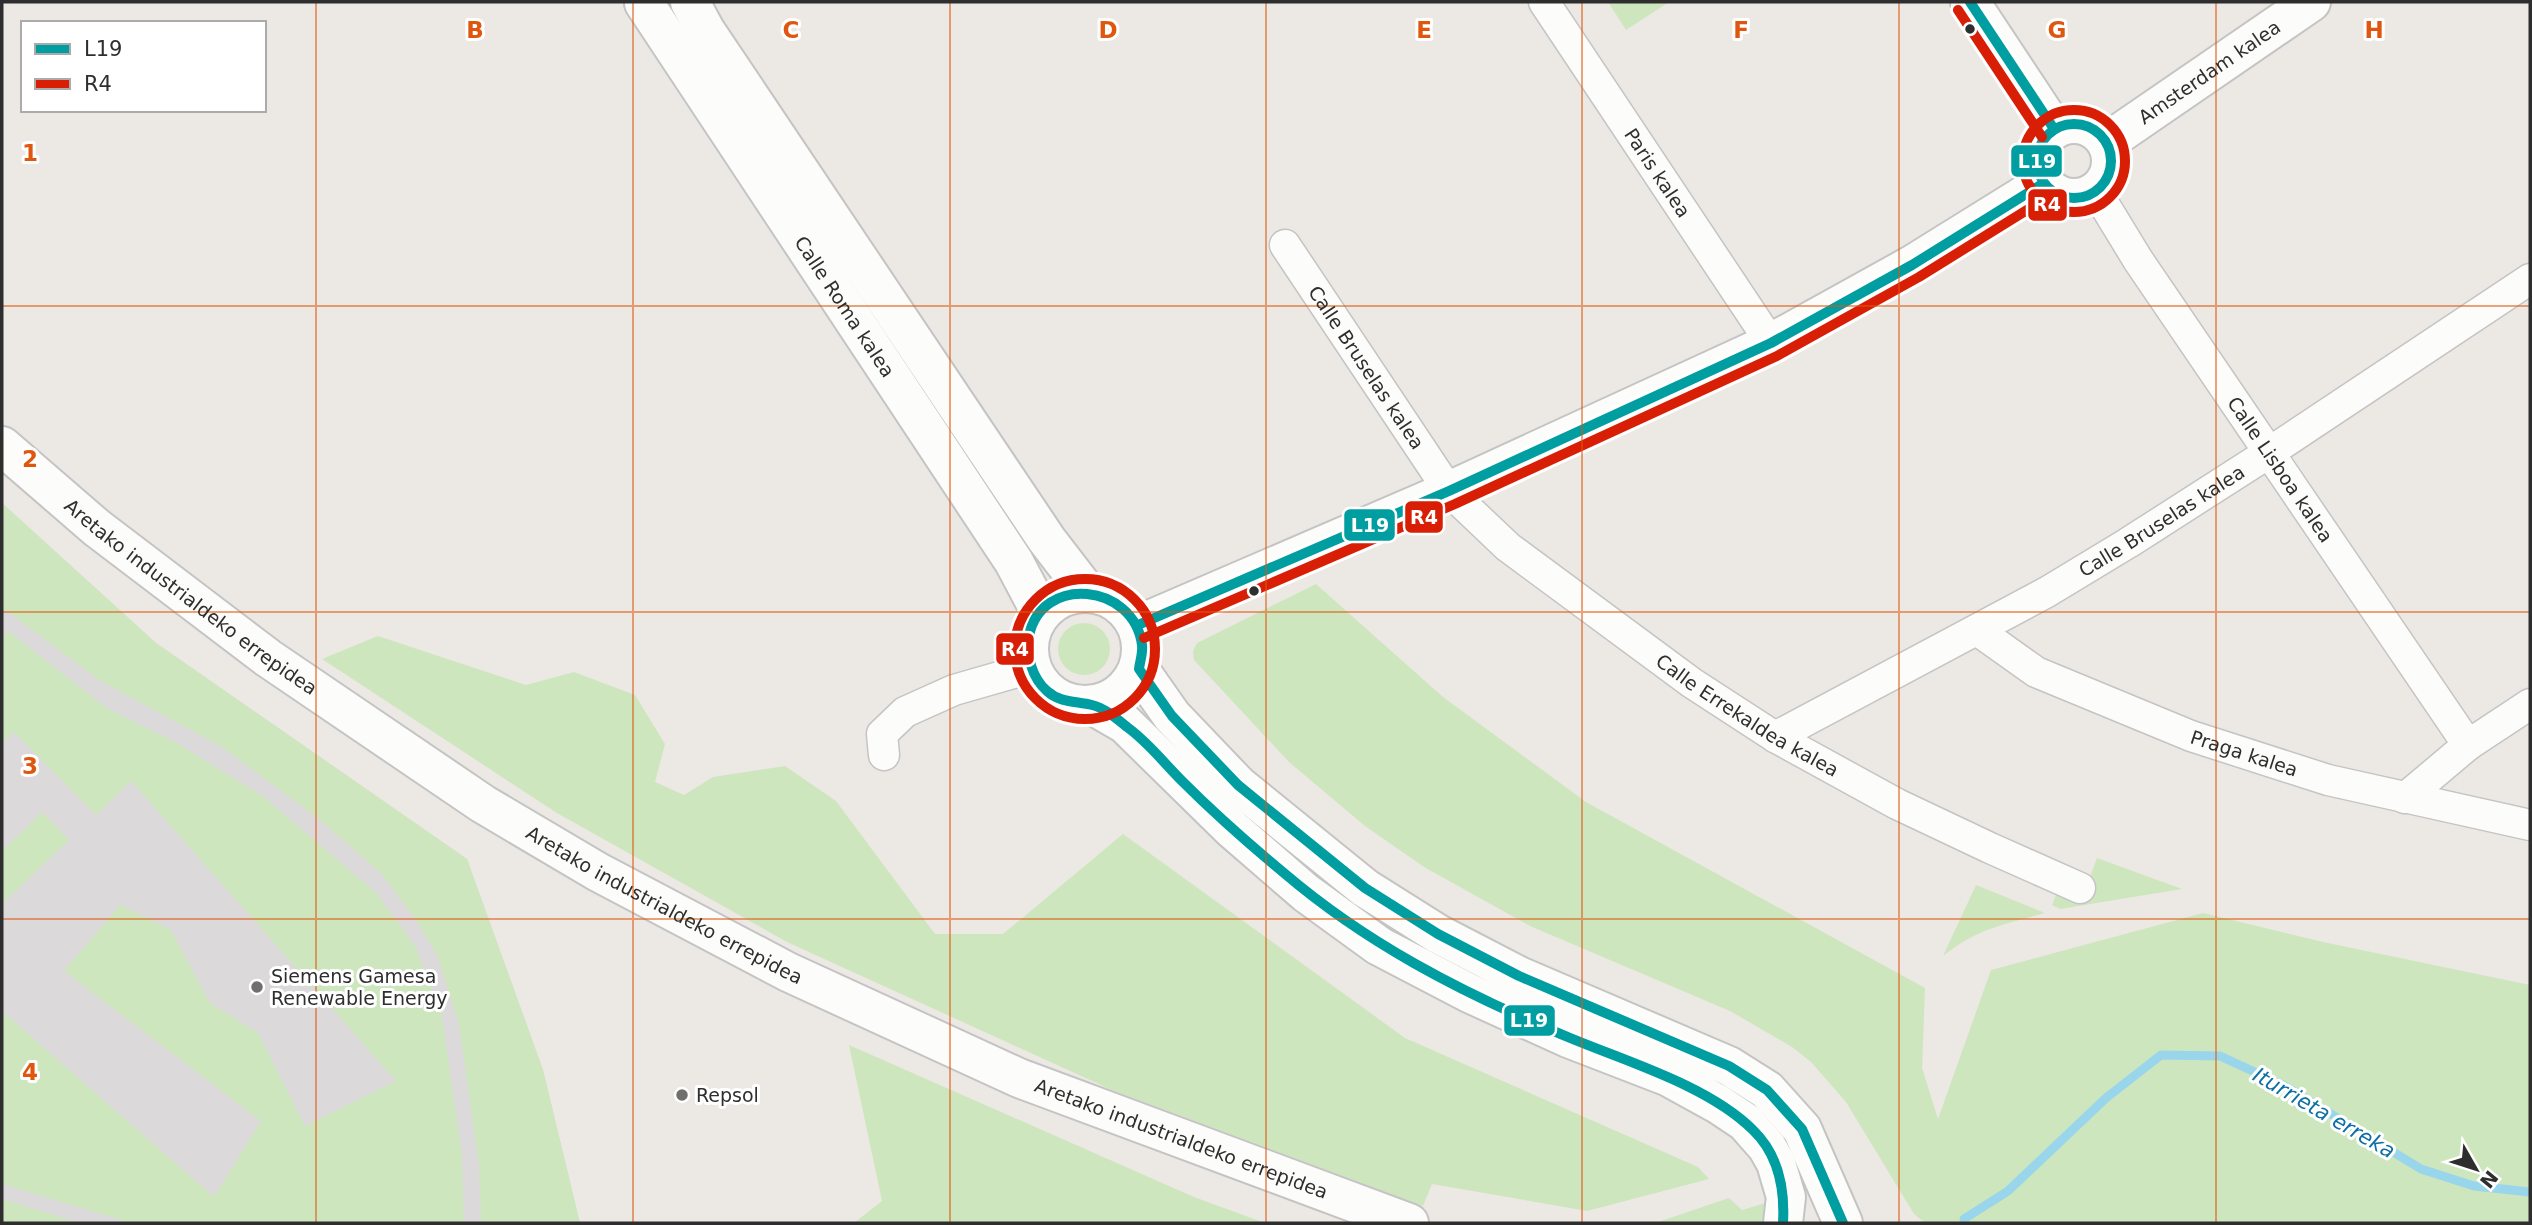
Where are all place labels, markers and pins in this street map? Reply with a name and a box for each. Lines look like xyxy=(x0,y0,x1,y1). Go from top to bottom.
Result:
unlabelled marker xyxy=(1963,22,1977,36)
unlabelled marker xyxy=(1247,584,1261,598)
place label: Siemens Gamesa Renewable Energy xyxy=(271,965,448,1009)
marker: Siemens Gamesa Renewable Energy xyxy=(249,979,265,995)
place label: Repsol xyxy=(696,1084,759,1106)
marker: Repsol xyxy=(674,1087,690,1103)

